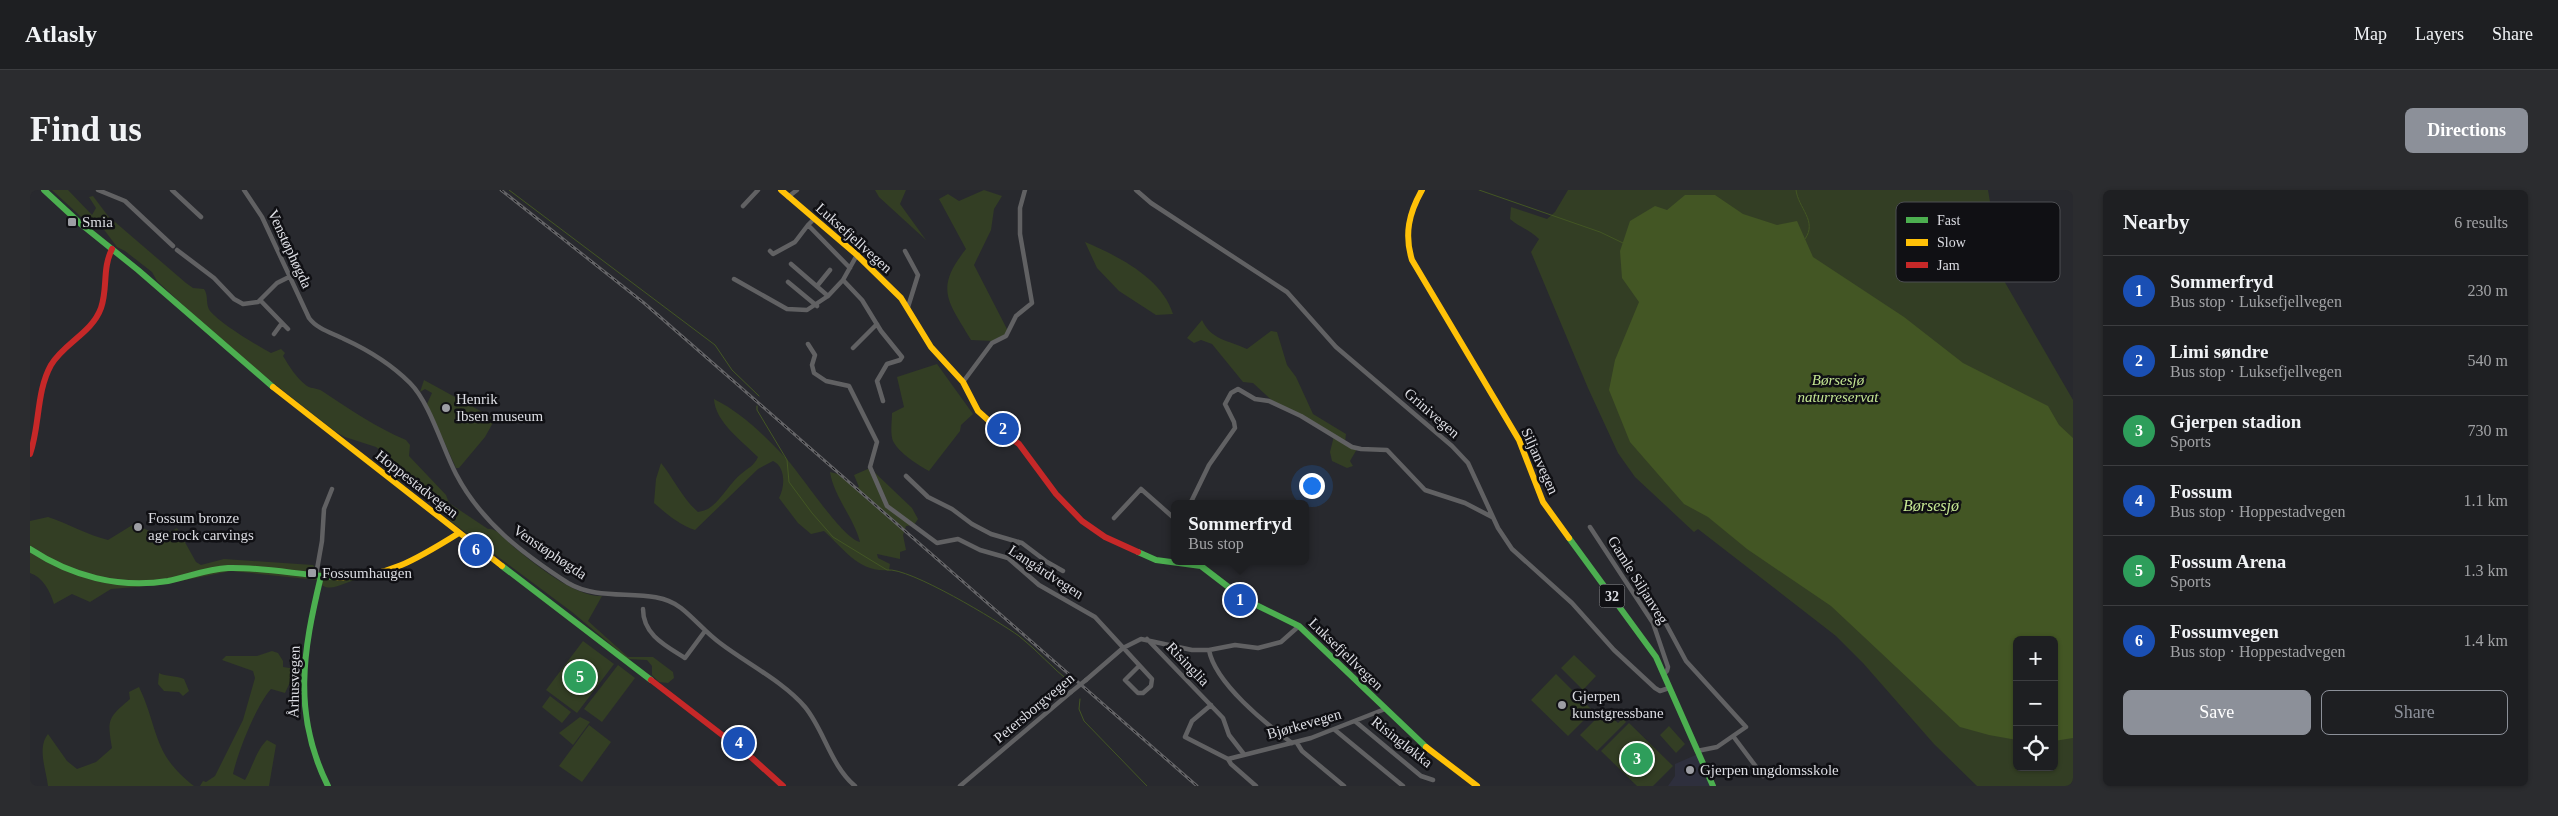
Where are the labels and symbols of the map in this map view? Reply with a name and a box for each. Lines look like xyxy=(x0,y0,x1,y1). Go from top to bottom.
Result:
street label: Luksefjellvegen xyxy=(813,200,896,277)
legend xyxy=(1896,202,2060,282)
street label: Venstøphøgda xyxy=(265,207,315,291)
text: Fast xyxy=(1937,213,1960,228)
place label: Smia xyxy=(82,214,113,230)
marker: Smia xyxy=(66,216,78,228)
text: Slow xyxy=(1937,235,1967,250)
text: Jam xyxy=(1937,258,1960,273)
park label: Børsesjø naturreservat xyxy=(1797,372,1879,405)
street label: Grinivegen xyxy=(1401,385,1463,441)
place label: Henrik Ibsen museum xyxy=(456,391,543,424)
marker: Henrik Ibsen museum xyxy=(440,402,452,414)
pin: 2 xyxy=(987,410,1019,448)
street label: Siljanvegen xyxy=(1518,425,1562,497)
street label: Hoppestadvegen xyxy=(373,447,462,521)
your location xyxy=(1299,473,1325,499)
water label: Børsesjø xyxy=(1903,497,1960,515)
place label: Fossum bronze age rock carvings xyxy=(148,510,254,543)
marker: Fossum bronze age rock carvings xyxy=(132,521,144,533)
street label: Venstøphøgda xyxy=(510,522,590,583)
pin: 6 xyxy=(460,531,492,569)
street label: Gamle Siljanveg xyxy=(1605,533,1672,627)
street label: Langårdvegen xyxy=(1006,542,1087,602)
place label: Fossumhaugen xyxy=(322,565,413,581)
marker: Fossumhaugen xyxy=(306,567,318,579)
pin: 1 xyxy=(1224,581,1256,619)
road number: 32 xyxy=(1600,584,1624,608)
street label: Luksefjellvegen xyxy=(1306,615,1387,694)
street label: Risinglia xyxy=(1163,639,1213,689)
street label: Århusvegen xyxy=(285,645,303,718)
pin: 5 xyxy=(564,658,596,696)
street label: Petersborgvegen xyxy=(991,670,1078,746)
place label: Gjerpen kunstgressbane xyxy=(1572,688,1664,721)
marker: Gjerpen kunstgressbane xyxy=(1556,699,1568,711)
street label: Bjørkevegen xyxy=(1265,706,1344,742)
street label: Risingløkka xyxy=(1369,713,1436,771)
pin: 4 xyxy=(723,724,755,762)
pin: 3 xyxy=(1621,740,1653,778)
place label: Gjerpen ungdomsskole xyxy=(1700,762,1839,778)
marker: Gjerpen ungdomsskole xyxy=(1684,764,1696,776)

